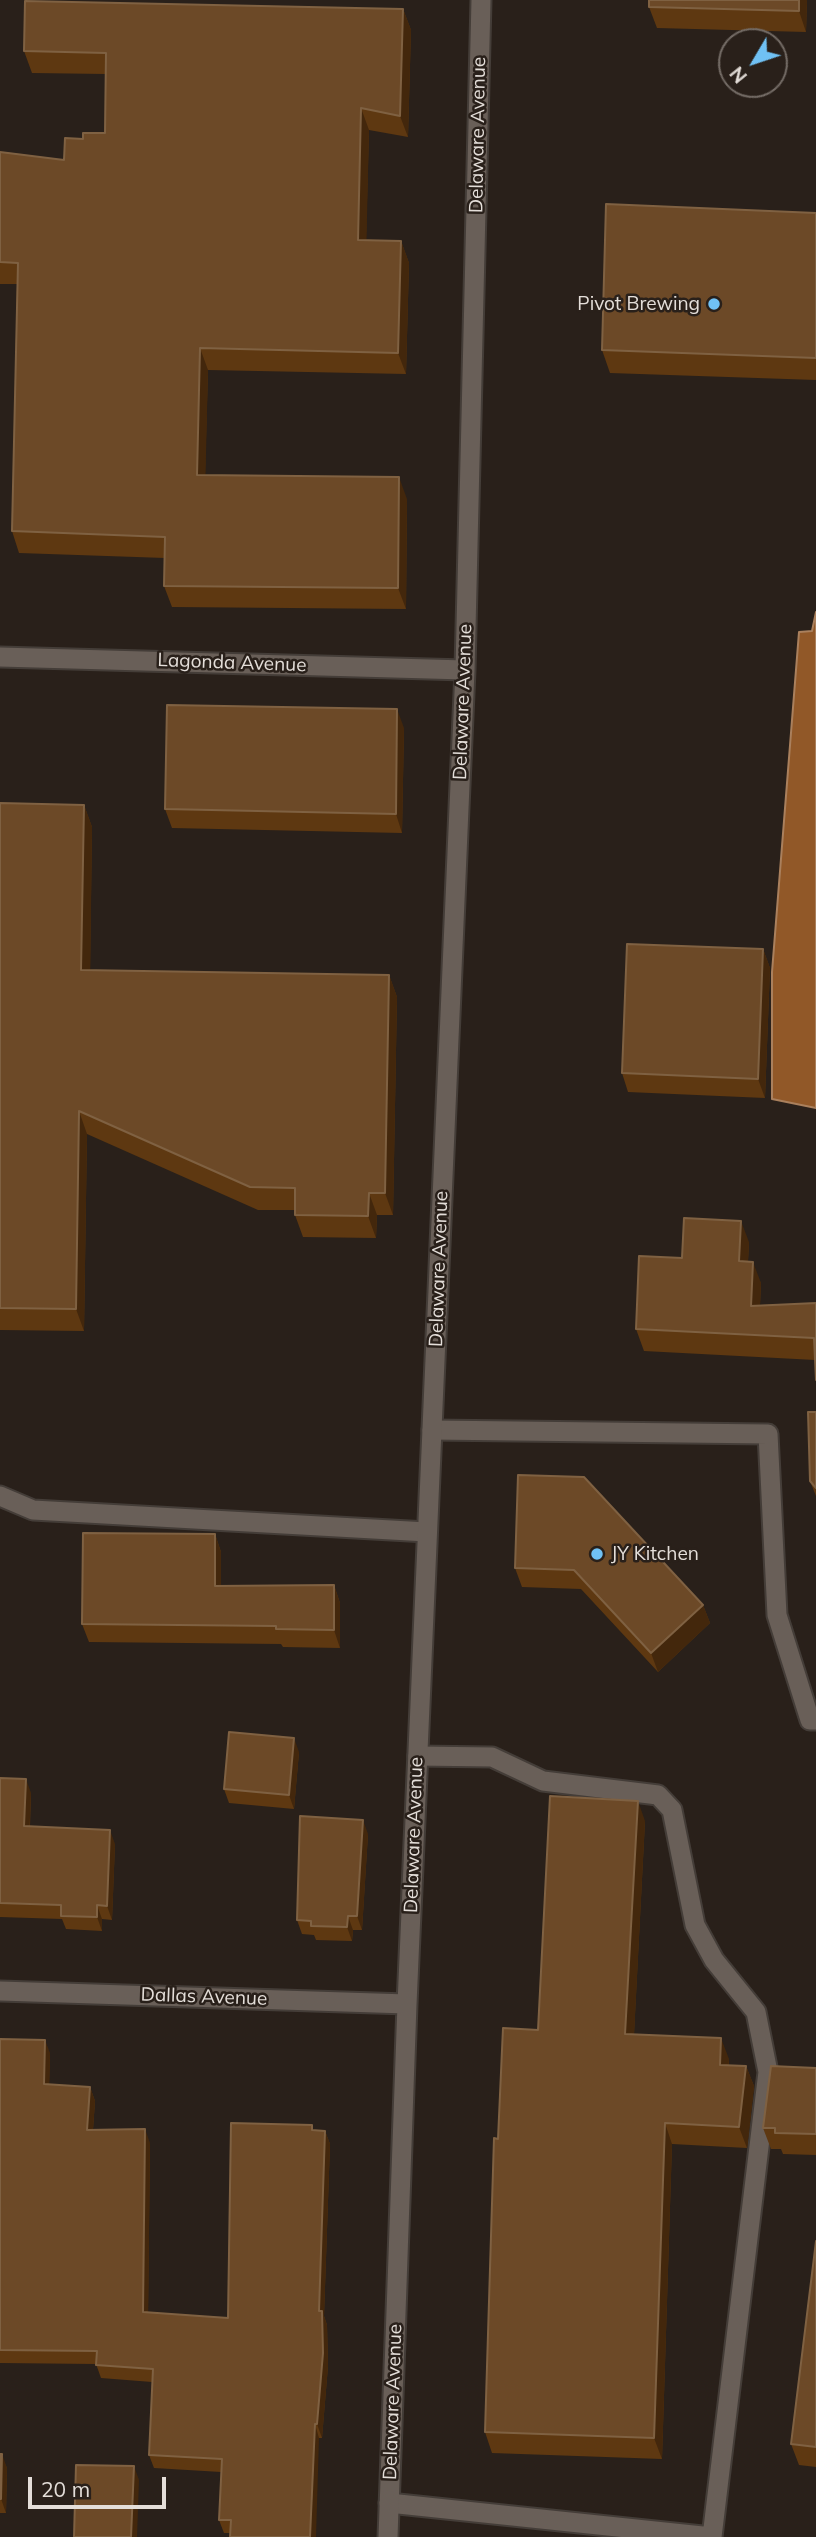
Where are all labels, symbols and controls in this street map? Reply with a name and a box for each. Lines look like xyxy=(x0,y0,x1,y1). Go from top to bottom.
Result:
north arrow xyxy=(718,28,788,98)
street label: Delaware Avenue xyxy=(465,57,491,213)
text: N xyxy=(724,62,752,88)
place label: Pivot Brewing xyxy=(577,293,700,315)
marker: Pivot Brewing xyxy=(706,296,722,312)
street label: Delaware Avenue xyxy=(449,623,477,781)
street label: Lagonda Avenue xyxy=(157,649,307,677)
street label: Delaware Avenue xyxy=(425,1190,453,1348)
place label: JY Kitchen xyxy=(611,1543,699,1565)
marker: JY Kitchen xyxy=(589,1546,605,1562)
street label: Delaware Avenue xyxy=(400,1756,428,1914)
street label: Dallas Avenue xyxy=(140,1983,268,2011)
street label: Delaware Avenue xyxy=(379,2323,407,2481)
scale bar xyxy=(32,2464,170,2508)
text: 20 m xyxy=(41,2476,90,2502)

